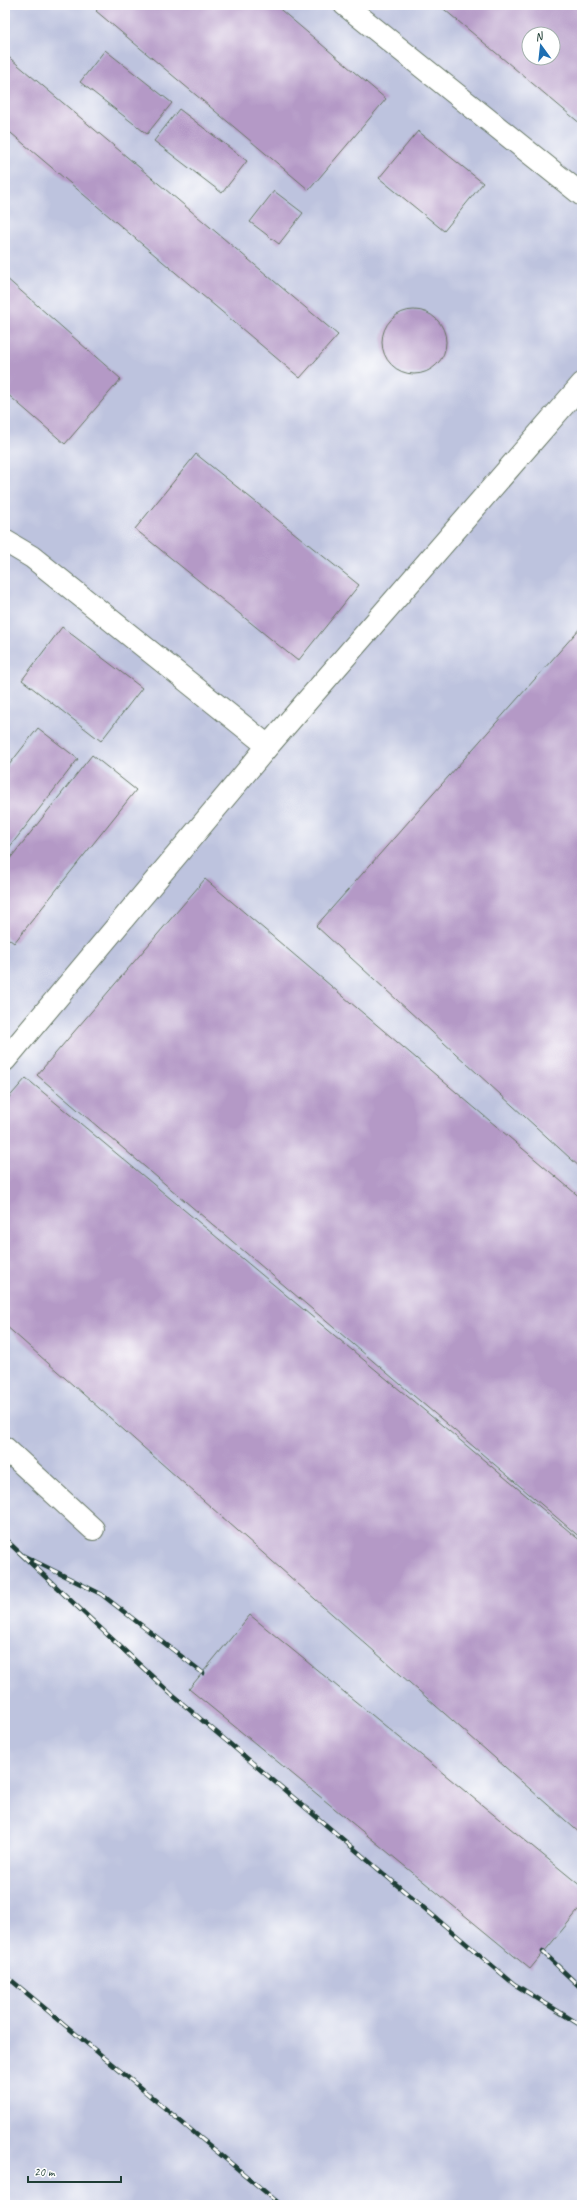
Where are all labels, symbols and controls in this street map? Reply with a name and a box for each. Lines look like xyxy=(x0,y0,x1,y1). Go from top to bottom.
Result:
north arrow xyxy=(521,26,561,66)
text: N xyxy=(533,28,546,44)
scale bar xyxy=(28,2158,121,2184)
text: 20 m xyxy=(34,2164,56,2180)

